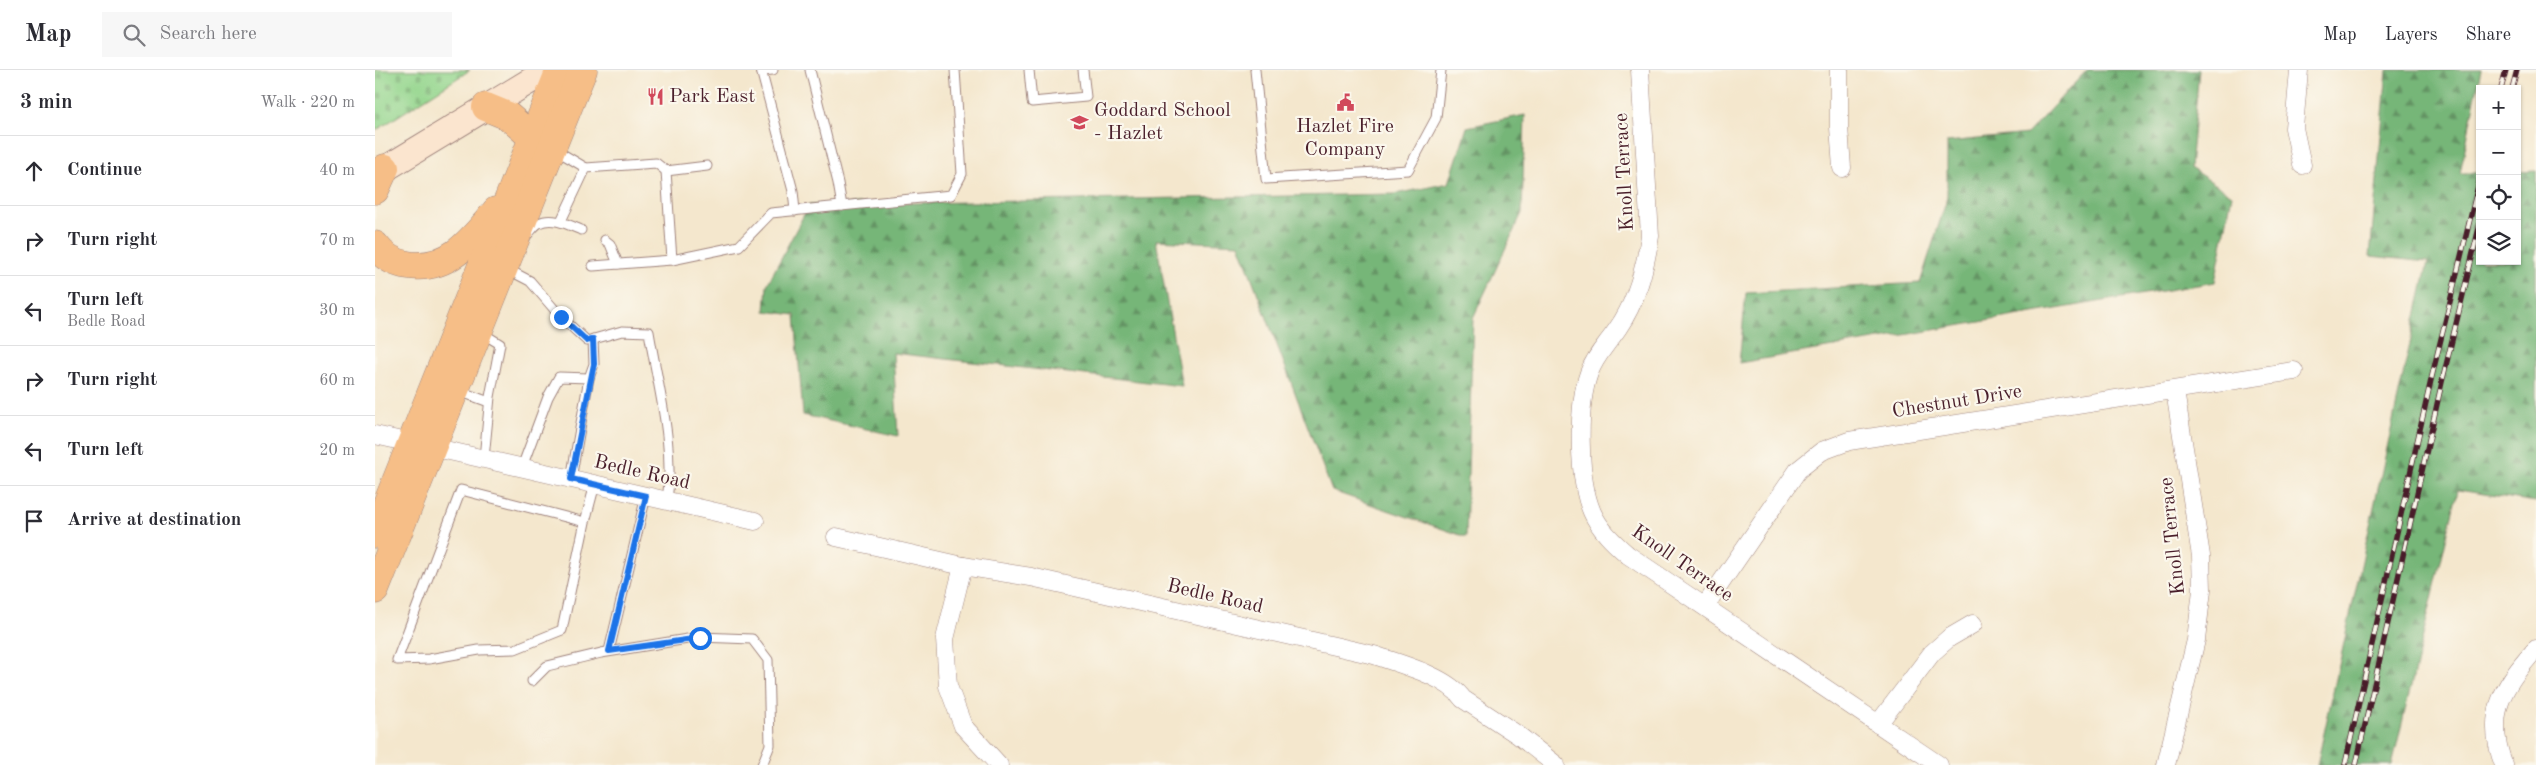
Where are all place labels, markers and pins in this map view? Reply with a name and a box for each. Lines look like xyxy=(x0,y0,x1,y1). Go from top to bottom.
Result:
restaurant icon: Park East xyxy=(645,87,665,107)
place label: Park East xyxy=(669,87,755,107)
public building icon: Hazlet Fire Company xyxy=(1335,93,1355,113)
place label: Goddard School - Hazlet xyxy=(1094,101,1231,144)
school or university icon: Goddard School - Hazlet xyxy=(1070,112,1090,132)
place label: Hazlet Fire Company xyxy=(1296,117,1394,160)

